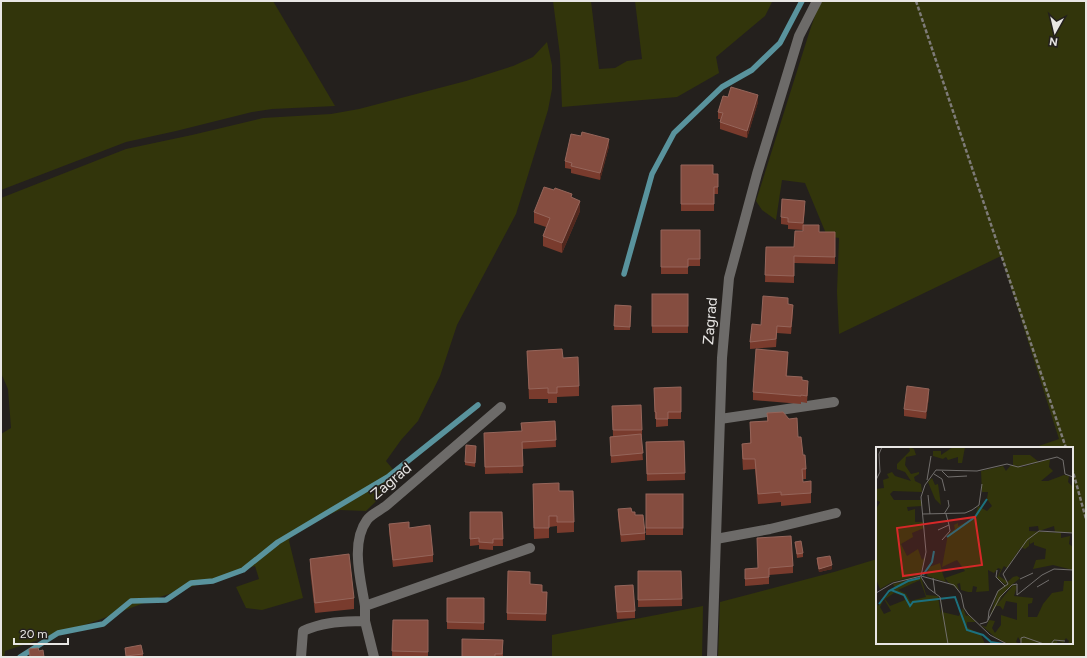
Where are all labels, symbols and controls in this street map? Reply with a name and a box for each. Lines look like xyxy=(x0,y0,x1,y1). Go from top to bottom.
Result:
north arrow xyxy=(1035,12,1075,52)
text: N xyxy=(1049,34,1059,48)
street label: Zagrad xyxy=(699,297,721,345)
inset map xyxy=(876,447,1073,644)
street label: Zagrad xyxy=(367,459,415,503)
scale bar xyxy=(14,620,68,646)
text: 20 m xyxy=(20,627,48,641)

